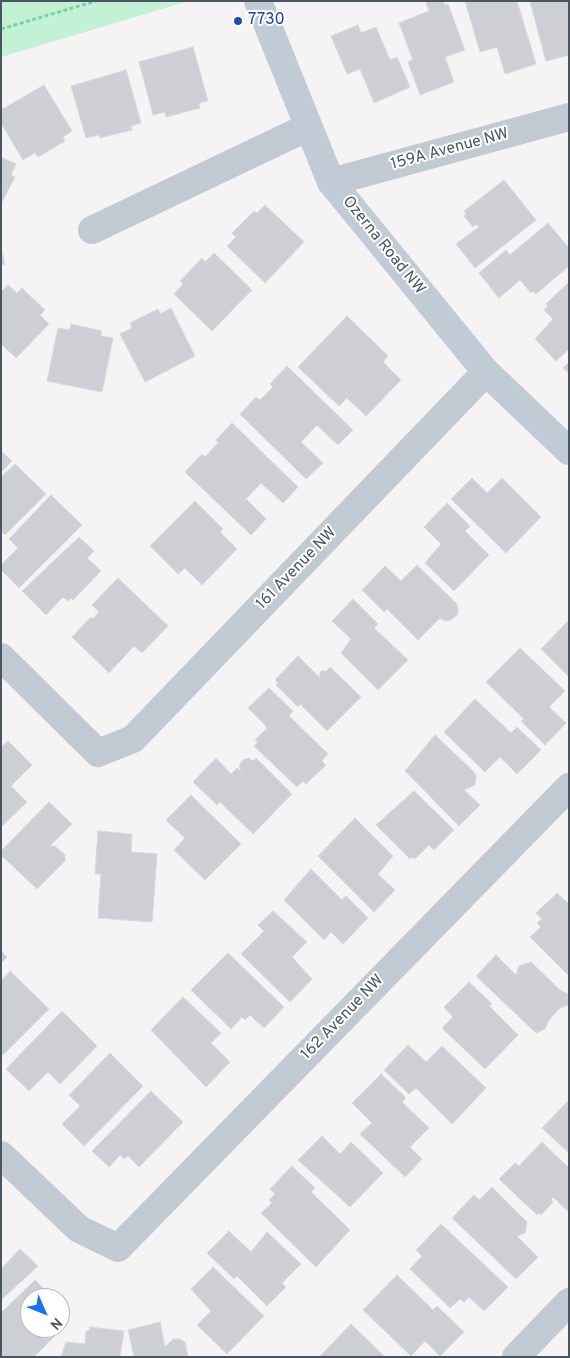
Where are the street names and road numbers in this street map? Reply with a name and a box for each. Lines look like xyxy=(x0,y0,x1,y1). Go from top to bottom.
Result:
street label: 159A Avenue NW xyxy=(389,125,511,175)
street label: Ozerna Road NW xyxy=(337,193,429,299)
street label: 161 Avenue NW xyxy=(253,524,341,614)
street label: 162 Avenue NW xyxy=(298,971,388,1065)

